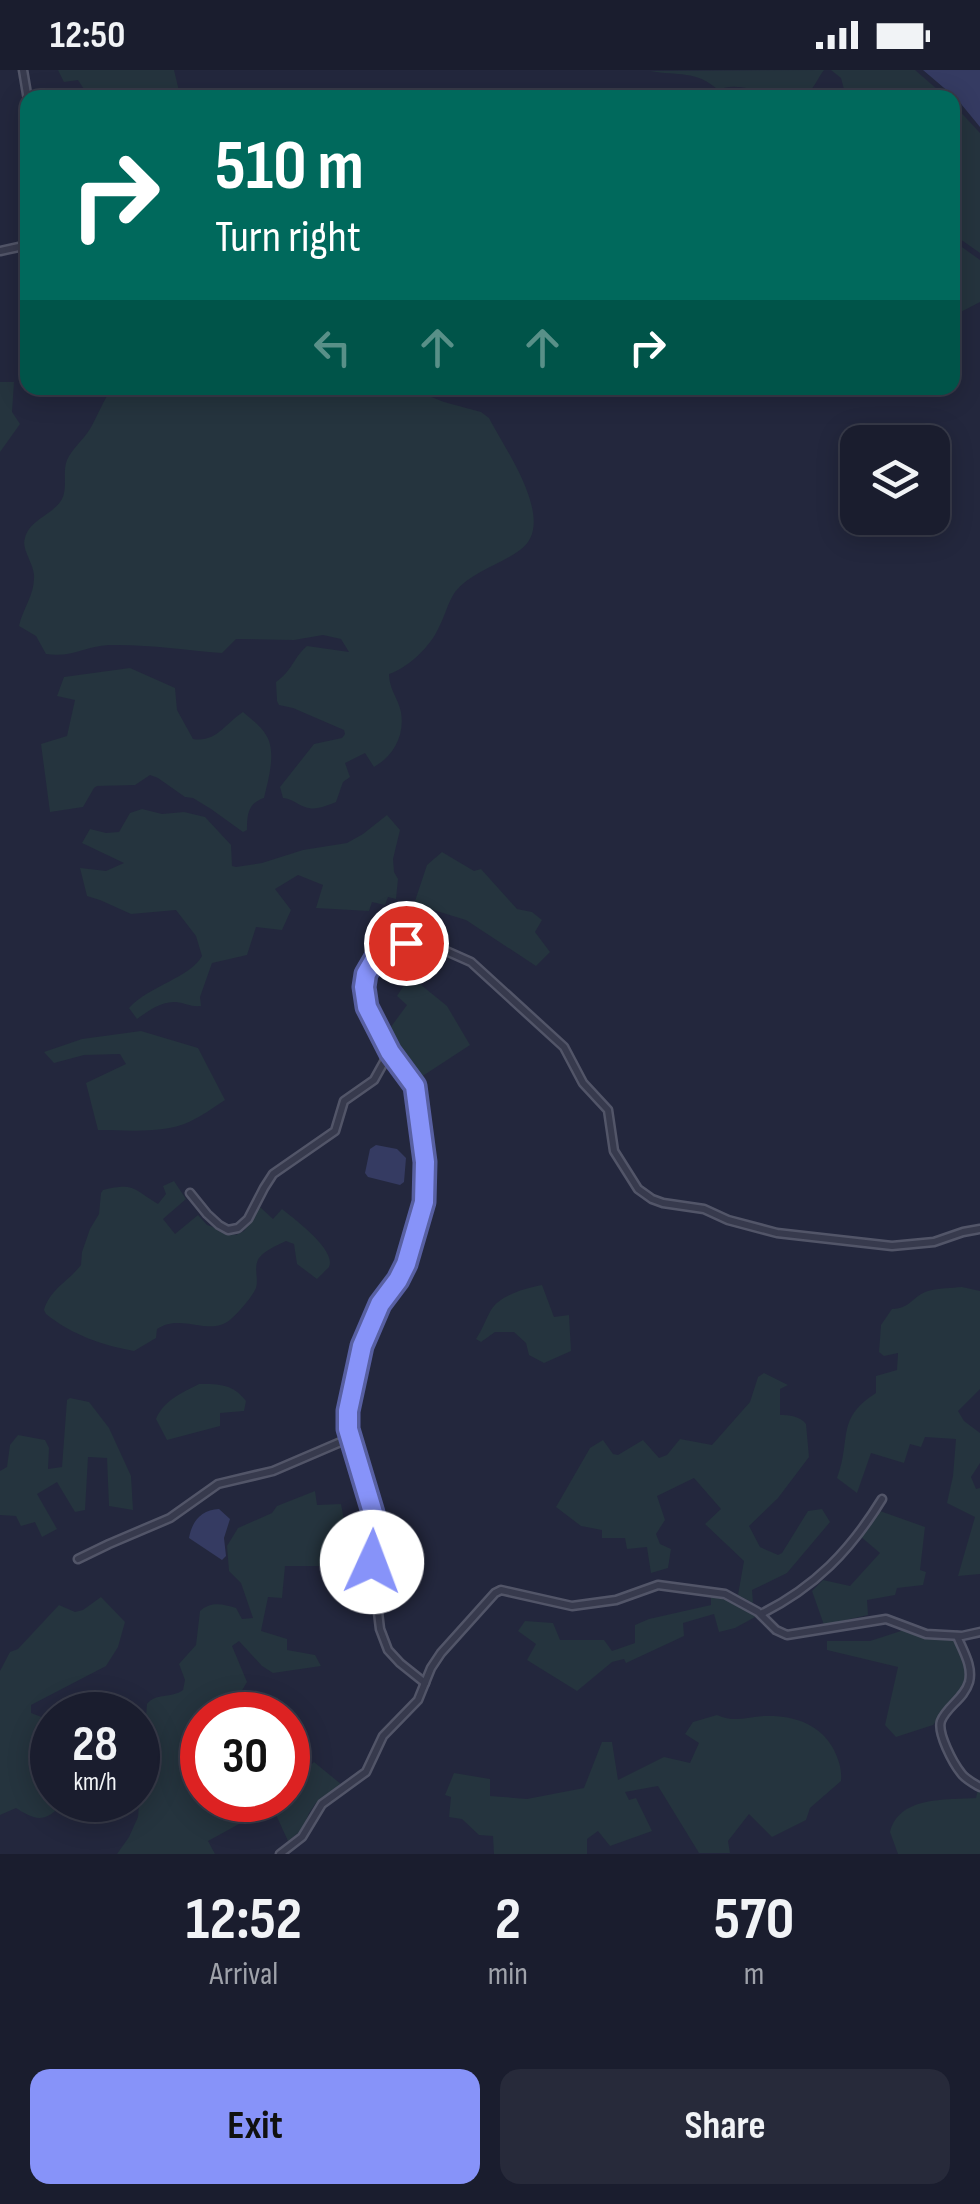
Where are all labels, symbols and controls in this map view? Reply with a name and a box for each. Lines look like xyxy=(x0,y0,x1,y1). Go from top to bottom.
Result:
text: 12:50 xyxy=(50,13,125,58)
text: 510 m xyxy=(215,125,364,209)
icon: right xyxy=(50,130,180,260)
text: Turn right xyxy=(215,210,361,265)
icon: left xyxy=(305,320,360,375)
icon: ahead xyxy=(410,320,465,375)
icon: ahead xyxy=(515,320,570,375)
icon: right xyxy=(620,320,675,375)
map controls xyxy=(840,425,950,535)
button: layers xyxy=(840,425,950,535)
pin xyxy=(364,901,449,986)
icon: arrive xyxy=(379,916,434,971)
position arrow xyxy=(320,1510,424,1614)
speed limit sign: 30 xyxy=(180,1692,310,1822)
text: 28 xyxy=(72,1715,118,1775)
text: km/h xyxy=(73,1767,117,1798)
text: 12:52 xyxy=(186,1884,302,1956)
text: 2 xyxy=(495,1884,521,1956)
text: 570 xyxy=(714,1884,794,1956)
text: Arrival xyxy=(209,1955,278,1994)
text: min xyxy=(488,1955,528,1994)
text: m xyxy=(744,1955,764,1994)
button: Exit xyxy=(30,2069,480,2184)
button: Share xyxy=(500,2069,950,2184)

